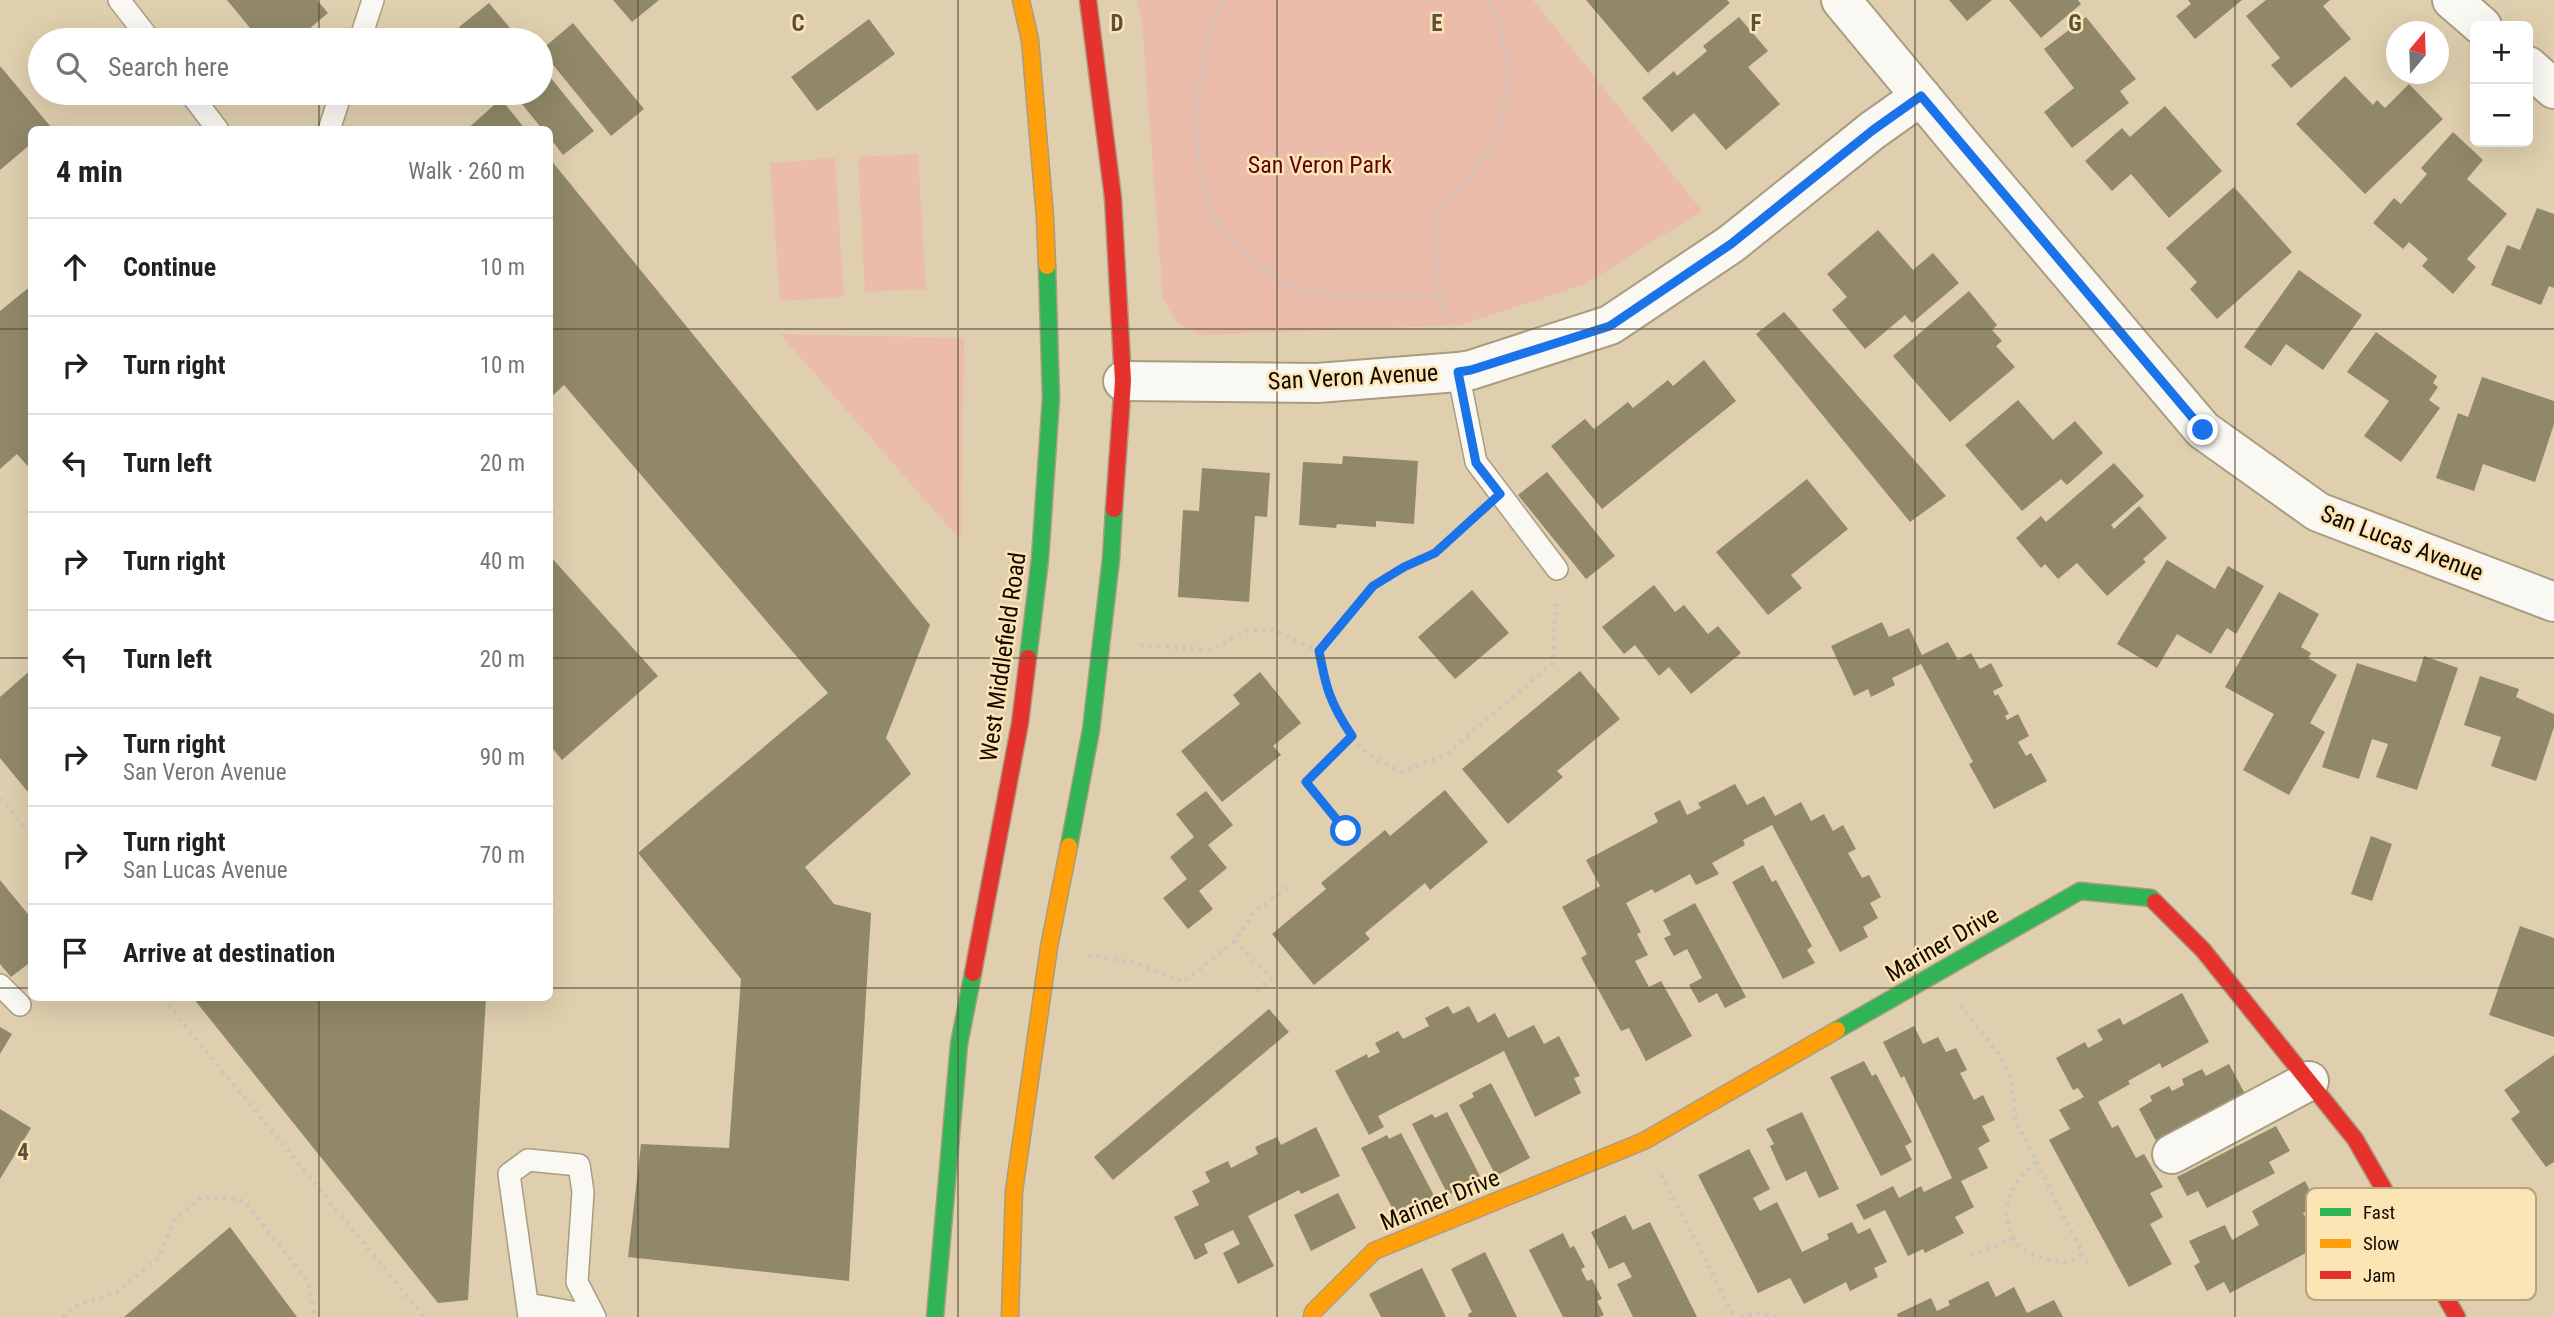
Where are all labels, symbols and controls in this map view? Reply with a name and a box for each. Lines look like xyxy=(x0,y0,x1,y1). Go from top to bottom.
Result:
text: C xyxy=(791,10,805,37)
text: D xyxy=(1111,10,1124,37)
text: E xyxy=(1431,10,1443,37)
text: F xyxy=(1751,10,1762,37)
text: G xyxy=(2068,10,2082,37)
north arrow xyxy=(2386,21,2449,84)
map controls xyxy=(2470,21,2533,147)
button: + xyxy=(2470,21,2533,84)
search box xyxy=(28,28,553,105)
icon: search xyxy=(52,48,90,86)
text: Search here xyxy=(108,52,229,82)
button: − xyxy=(2470,84,2533,147)
park label: San Veron Park xyxy=(1248,151,1392,179)
text: 4 min xyxy=(56,154,123,189)
text: Walk · 260 m xyxy=(408,158,525,185)
icon: ahead xyxy=(56,248,94,286)
text: Continue xyxy=(123,252,216,282)
text: 10 m xyxy=(480,254,525,281)
icon: right xyxy=(56,346,94,384)
text: Turn right xyxy=(123,350,225,380)
text: 10 m xyxy=(480,352,525,379)
street label: San Veron Avenue xyxy=(1267,359,1439,395)
route end xyxy=(2187,414,2218,445)
icon: left xyxy=(56,444,94,482)
text: Turn left xyxy=(123,448,212,478)
text: 20 m xyxy=(480,450,525,477)
street label: San Lucas Avenue xyxy=(2317,499,2487,587)
icon: right xyxy=(56,542,94,580)
text: Turn right xyxy=(123,546,225,576)
text: 40 m xyxy=(480,548,525,575)
street label: West Middlefield Road xyxy=(974,551,1032,763)
icon: left xyxy=(56,640,94,678)
text: Turn left xyxy=(123,644,212,674)
text: 20 m xyxy=(480,646,525,673)
text: Turn right xyxy=(123,729,225,759)
icon: right xyxy=(56,738,94,776)
text: 90 m xyxy=(480,744,525,771)
text: San Veron Avenue xyxy=(123,759,287,786)
route start xyxy=(1330,815,1361,846)
text: Turn right xyxy=(123,827,225,857)
icon: right xyxy=(56,836,94,874)
text: 70 m xyxy=(480,842,525,869)
text: San Lucas Avenue xyxy=(123,857,288,884)
street label: Mariner Drive xyxy=(1880,900,2004,988)
icon: arrive xyxy=(56,934,94,972)
text: Arrive at destination xyxy=(123,938,335,968)
text: 4 xyxy=(17,1139,29,1166)
street label: Mariner Drive xyxy=(1376,1163,1504,1237)
legend xyxy=(2306,1188,2536,1300)
text: Fast xyxy=(2363,1201,2395,1224)
text: Slow xyxy=(2363,1232,2399,1255)
text: Jam xyxy=(2363,1264,2396,1287)

